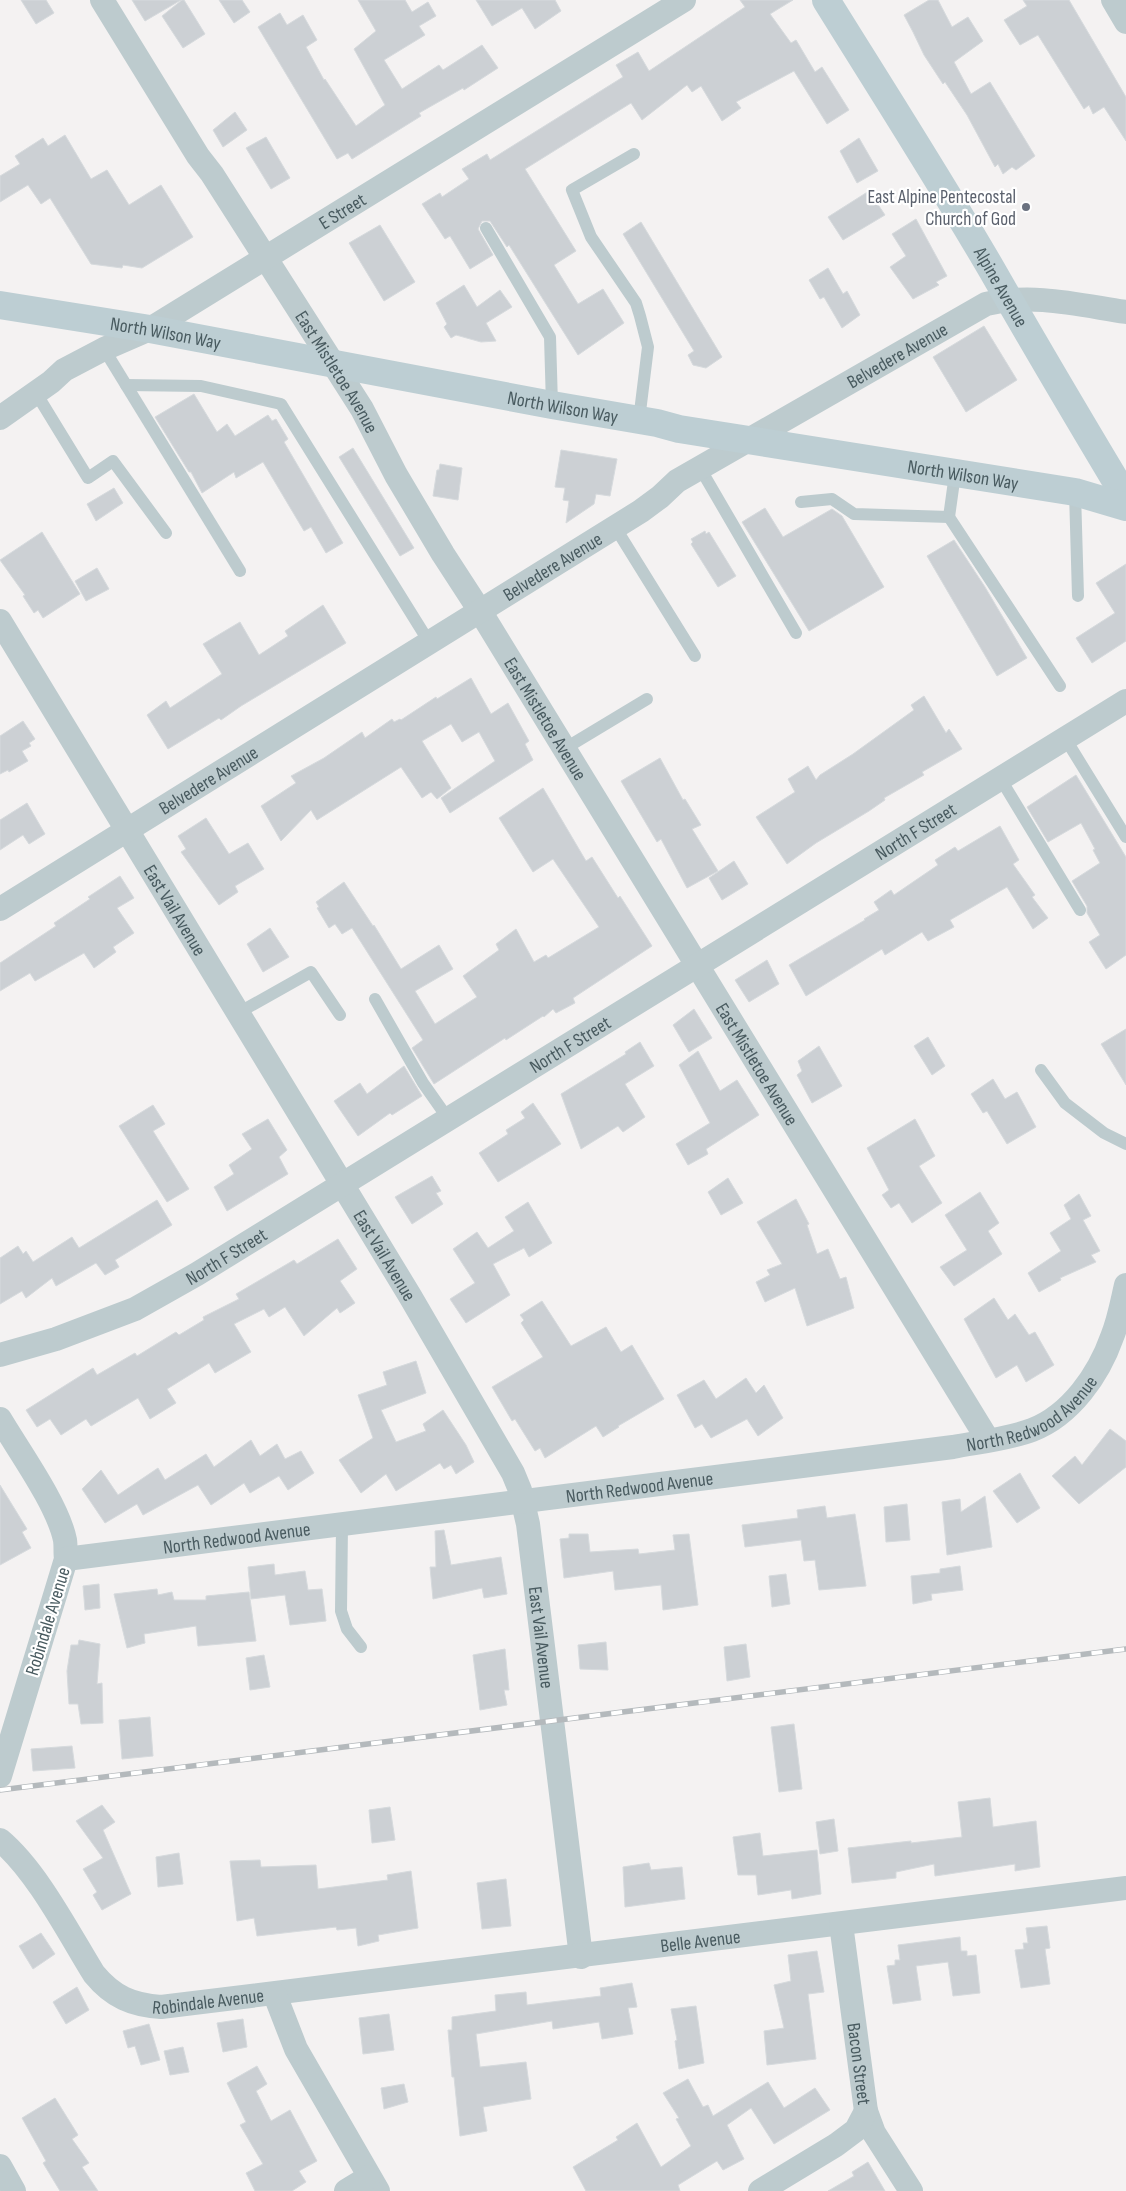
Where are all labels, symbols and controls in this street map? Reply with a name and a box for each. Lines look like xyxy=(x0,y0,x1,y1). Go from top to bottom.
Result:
place label: East Alpine Pentecostal Church of God xyxy=(867,186,1016,231)
street label: E Street xyxy=(315,189,371,235)
marker: East Alpine Pentecostal Church of God xyxy=(1020,201,1032,213)
street label: Alpine Avenue xyxy=(968,242,1032,332)
street label: East Mistletoe Avenue xyxy=(289,307,382,437)
street label: North Wilson Way xyxy=(109,313,223,355)
street label: Belvedere Avenue xyxy=(843,318,952,394)
street label: North Wilson Way xyxy=(505,387,620,429)
street label: North Wilson Way xyxy=(906,456,1021,496)
street label: Belvedere Avenue xyxy=(499,528,607,607)
street label: East Mistletoe Avenue xyxy=(498,654,591,785)
street label: Belvedere Avenue xyxy=(155,742,263,820)
street label: North F Street xyxy=(871,798,961,866)
street label: East Vail Avenue xyxy=(138,861,211,960)
street label: East Mistletoe Avenue xyxy=(710,999,803,1130)
street label: North F Street xyxy=(526,1012,616,1079)
street label: East Vail Avenue xyxy=(348,1206,420,1306)
street label: North F Street xyxy=(182,1224,272,1291)
street label: North Redwood Avenue xyxy=(965,1372,1103,1457)
street label: North Redwood Avenue xyxy=(565,1467,715,1509)
street label: North Redwood Avenue xyxy=(162,1518,312,1560)
street label: Robindale Avenue xyxy=(21,1565,76,1678)
street label: East Vail Avenue xyxy=(523,1585,558,1690)
street label: Belle Avenue xyxy=(659,1926,742,1958)
street label: Robindale Avenue xyxy=(151,1984,265,2020)
street label: Bacon Street xyxy=(841,2022,875,2107)

